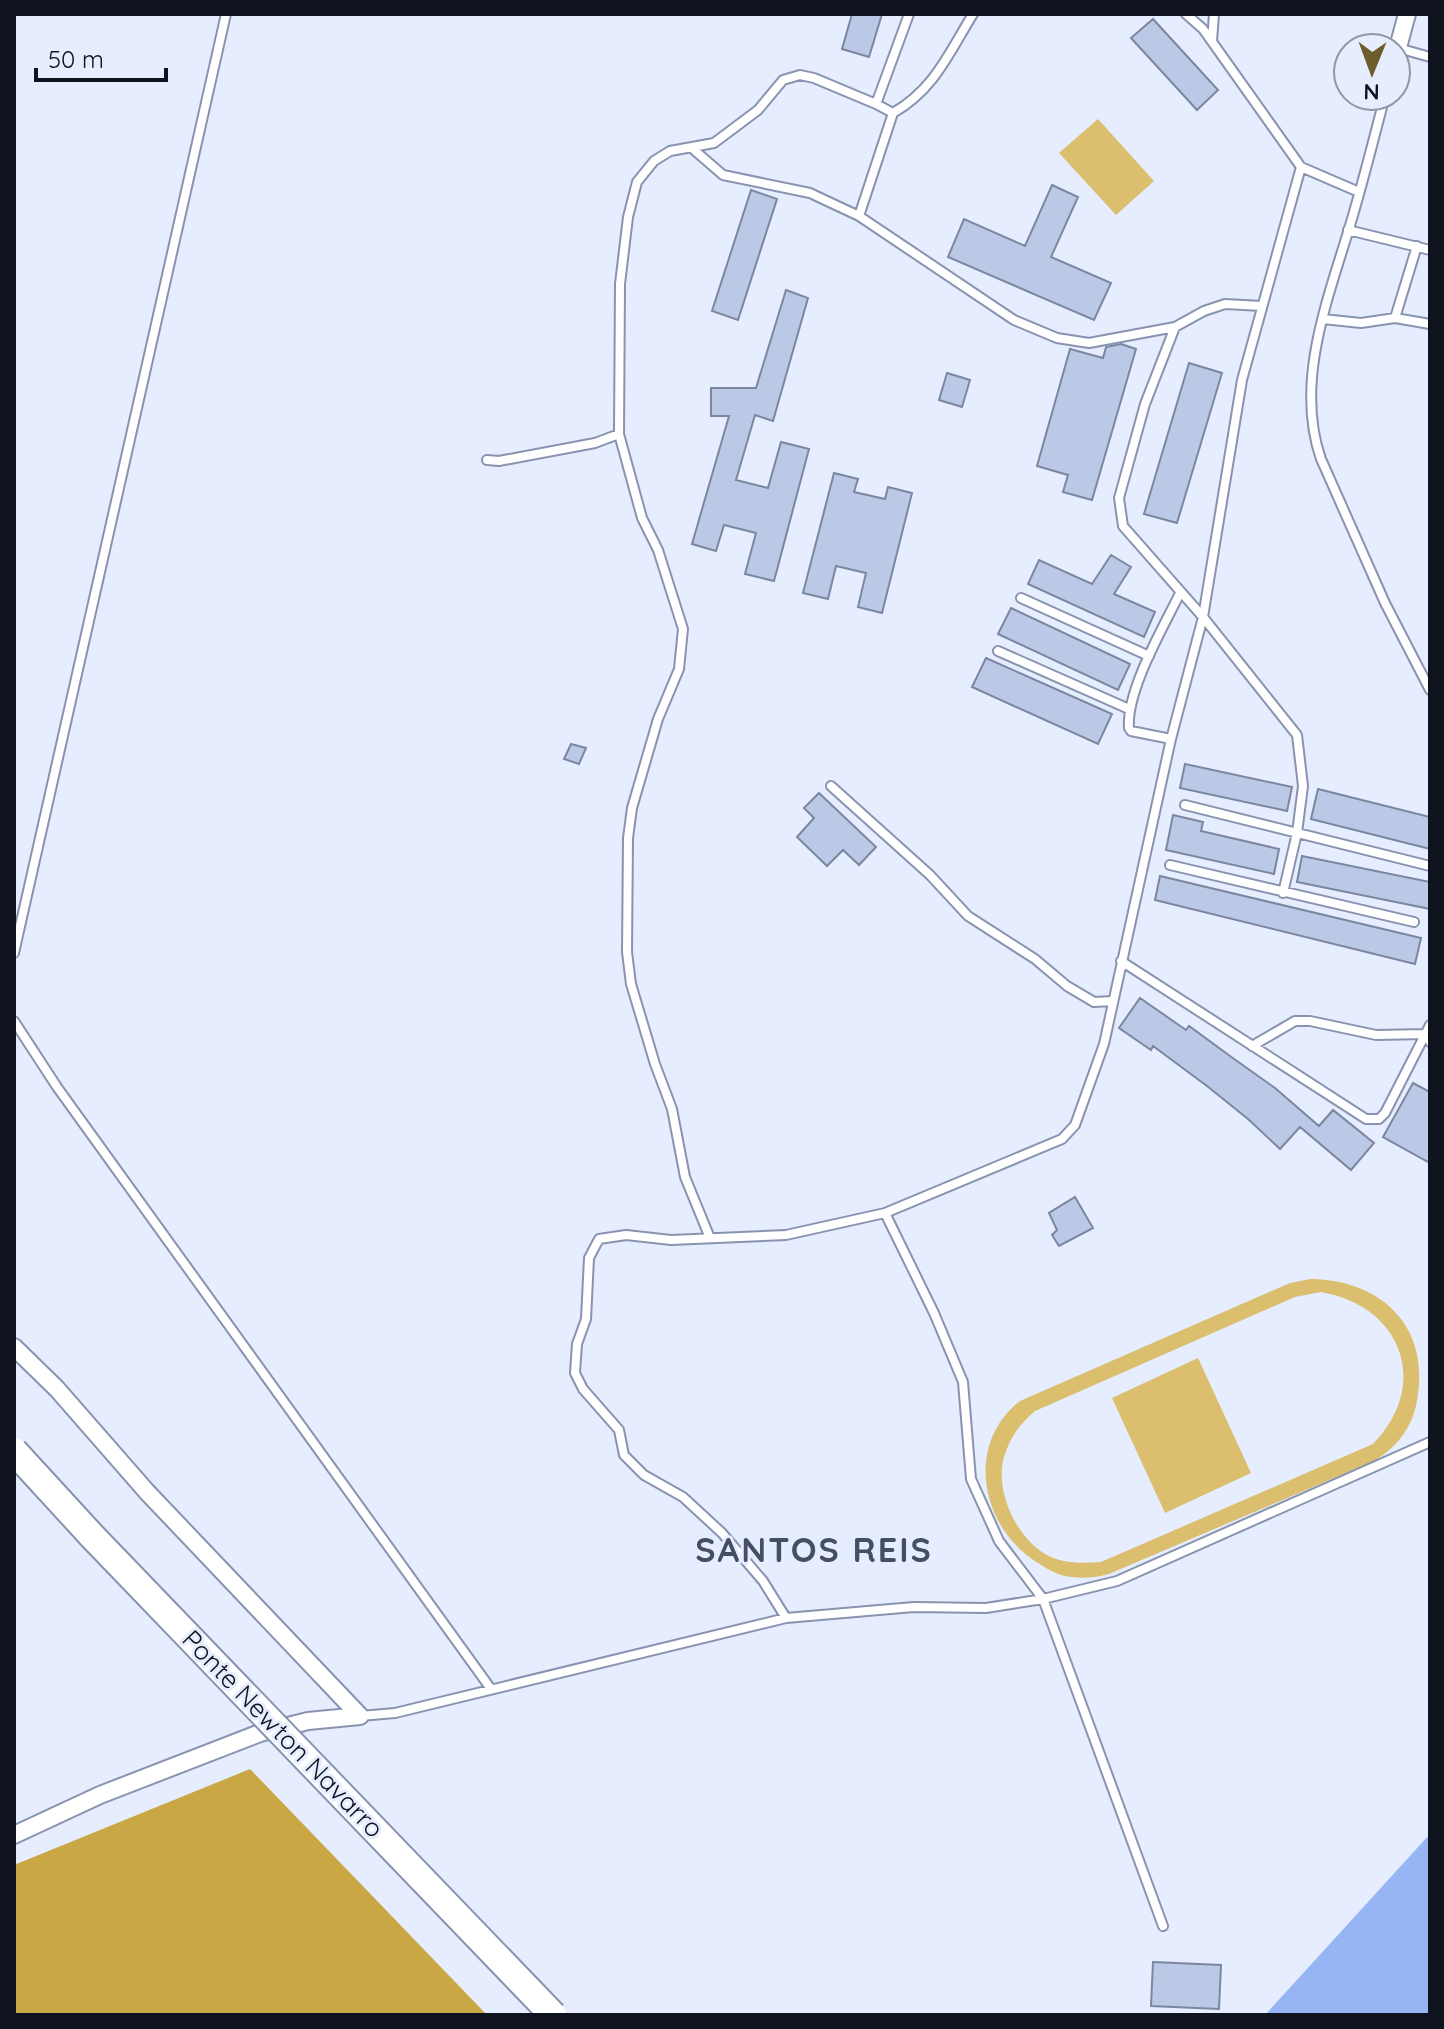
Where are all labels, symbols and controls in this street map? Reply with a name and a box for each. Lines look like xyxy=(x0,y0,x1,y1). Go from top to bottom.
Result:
scale bar xyxy=(36,32,166,82)
north arrow xyxy=(1332,32,1412,112)
text: 50 m xyxy=(48,44,104,74)
text: N xyxy=(1363,78,1380,106)
district label: SANTOS REIS xyxy=(695,1528,933,1571)
street label: Ponte Newton Navarro xyxy=(175,1623,391,1845)

